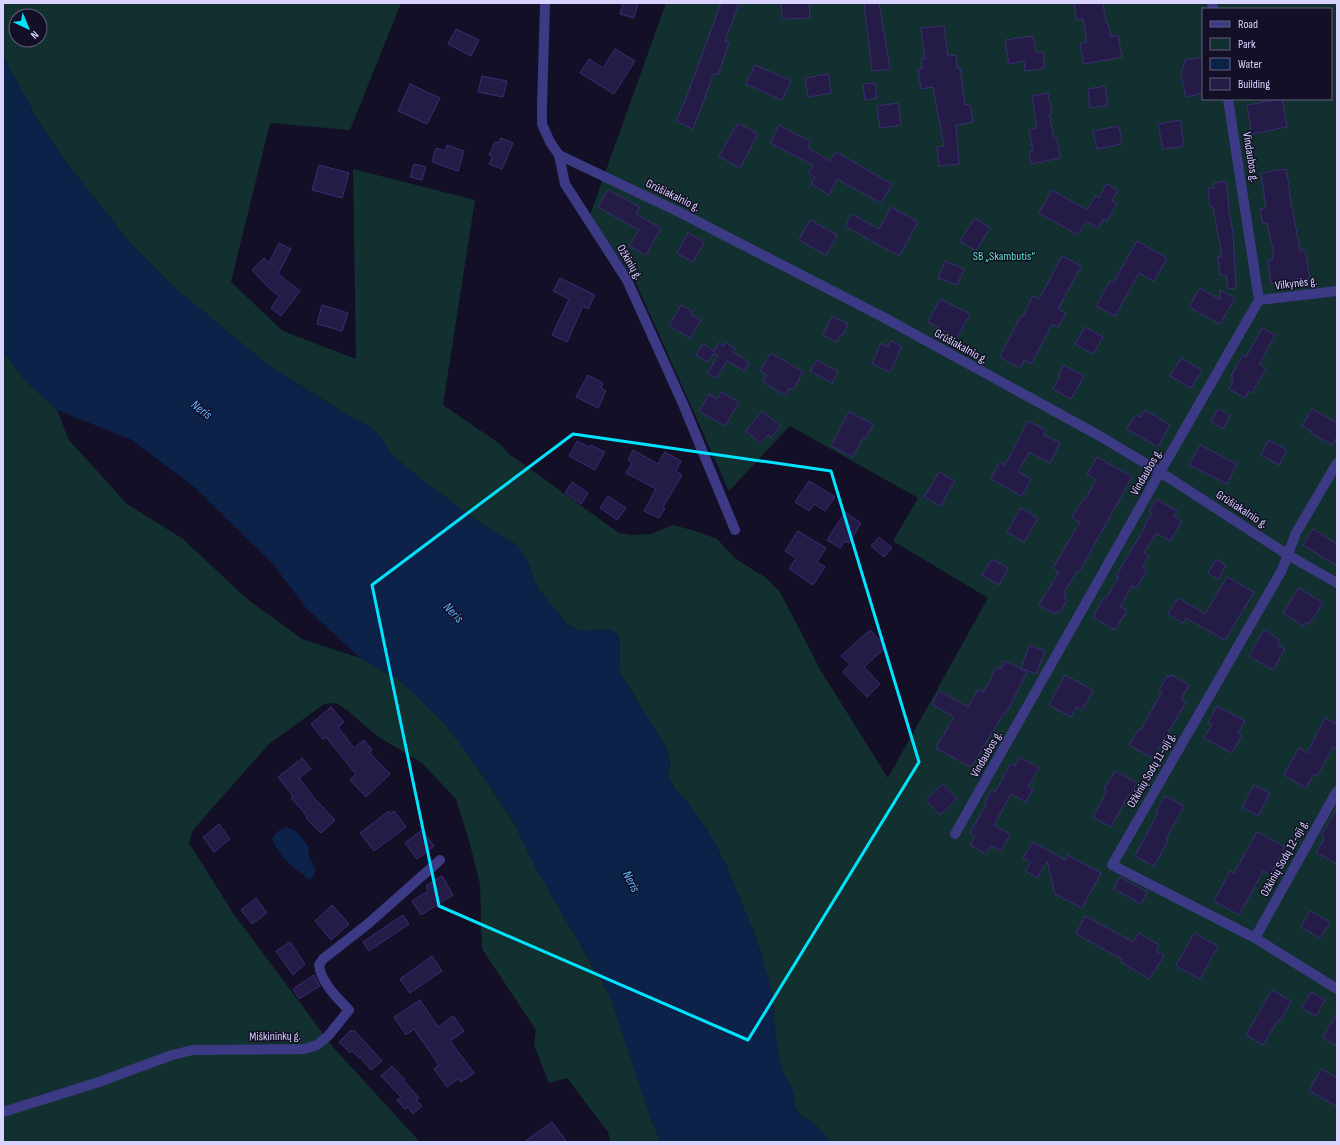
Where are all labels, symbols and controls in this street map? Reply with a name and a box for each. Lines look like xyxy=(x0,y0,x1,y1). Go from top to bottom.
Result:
north arrow xyxy=(8,8,48,48)
legend xyxy=(1202,8,1332,100)
text: Road xyxy=(1238,17,1258,32)
text: N xyxy=(28,28,41,42)
text: Park xyxy=(1238,37,1256,52)
text: Water xyxy=(1238,57,1262,72)
text: Building xyxy=(1238,77,1270,92)
street label: Vindaubos g. xyxy=(1239,131,1262,183)
street label: Grūšiakalnio g. xyxy=(643,176,702,215)
street label: Ožkinių g. xyxy=(613,242,646,283)
park label: SB „Skambutis“ xyxy=(973,249,1035,264)
street label: Vilkynės g. xyxy=(1274,273,1318,294)
street label: Grūšiakalnio g. xyxy=(932,326,990,367)
water label: Neris xyxy=(188,397,215,423)
street label: Vindaubos g. xyxy=(1127,447,1166,498)
street label: Grūšiakalnio g. xyxy=(1213,487,1270,532)
water label: Neris xyxy=(440,599,467,627)
street label: Vindaubos g. xyxy=(967,729,1006,780)
street label: Ožkinių Sodų 11-oji g. xyxy=(1124,730,1179,811)
street label: Ožkinių Sodų 12-oji g. xyxy=(1257,817,1312,899)
water label: Neris xyxy=(619,868,643,895)
street label: Miškininkų g. xyxy=(249,1029,301,1044)

